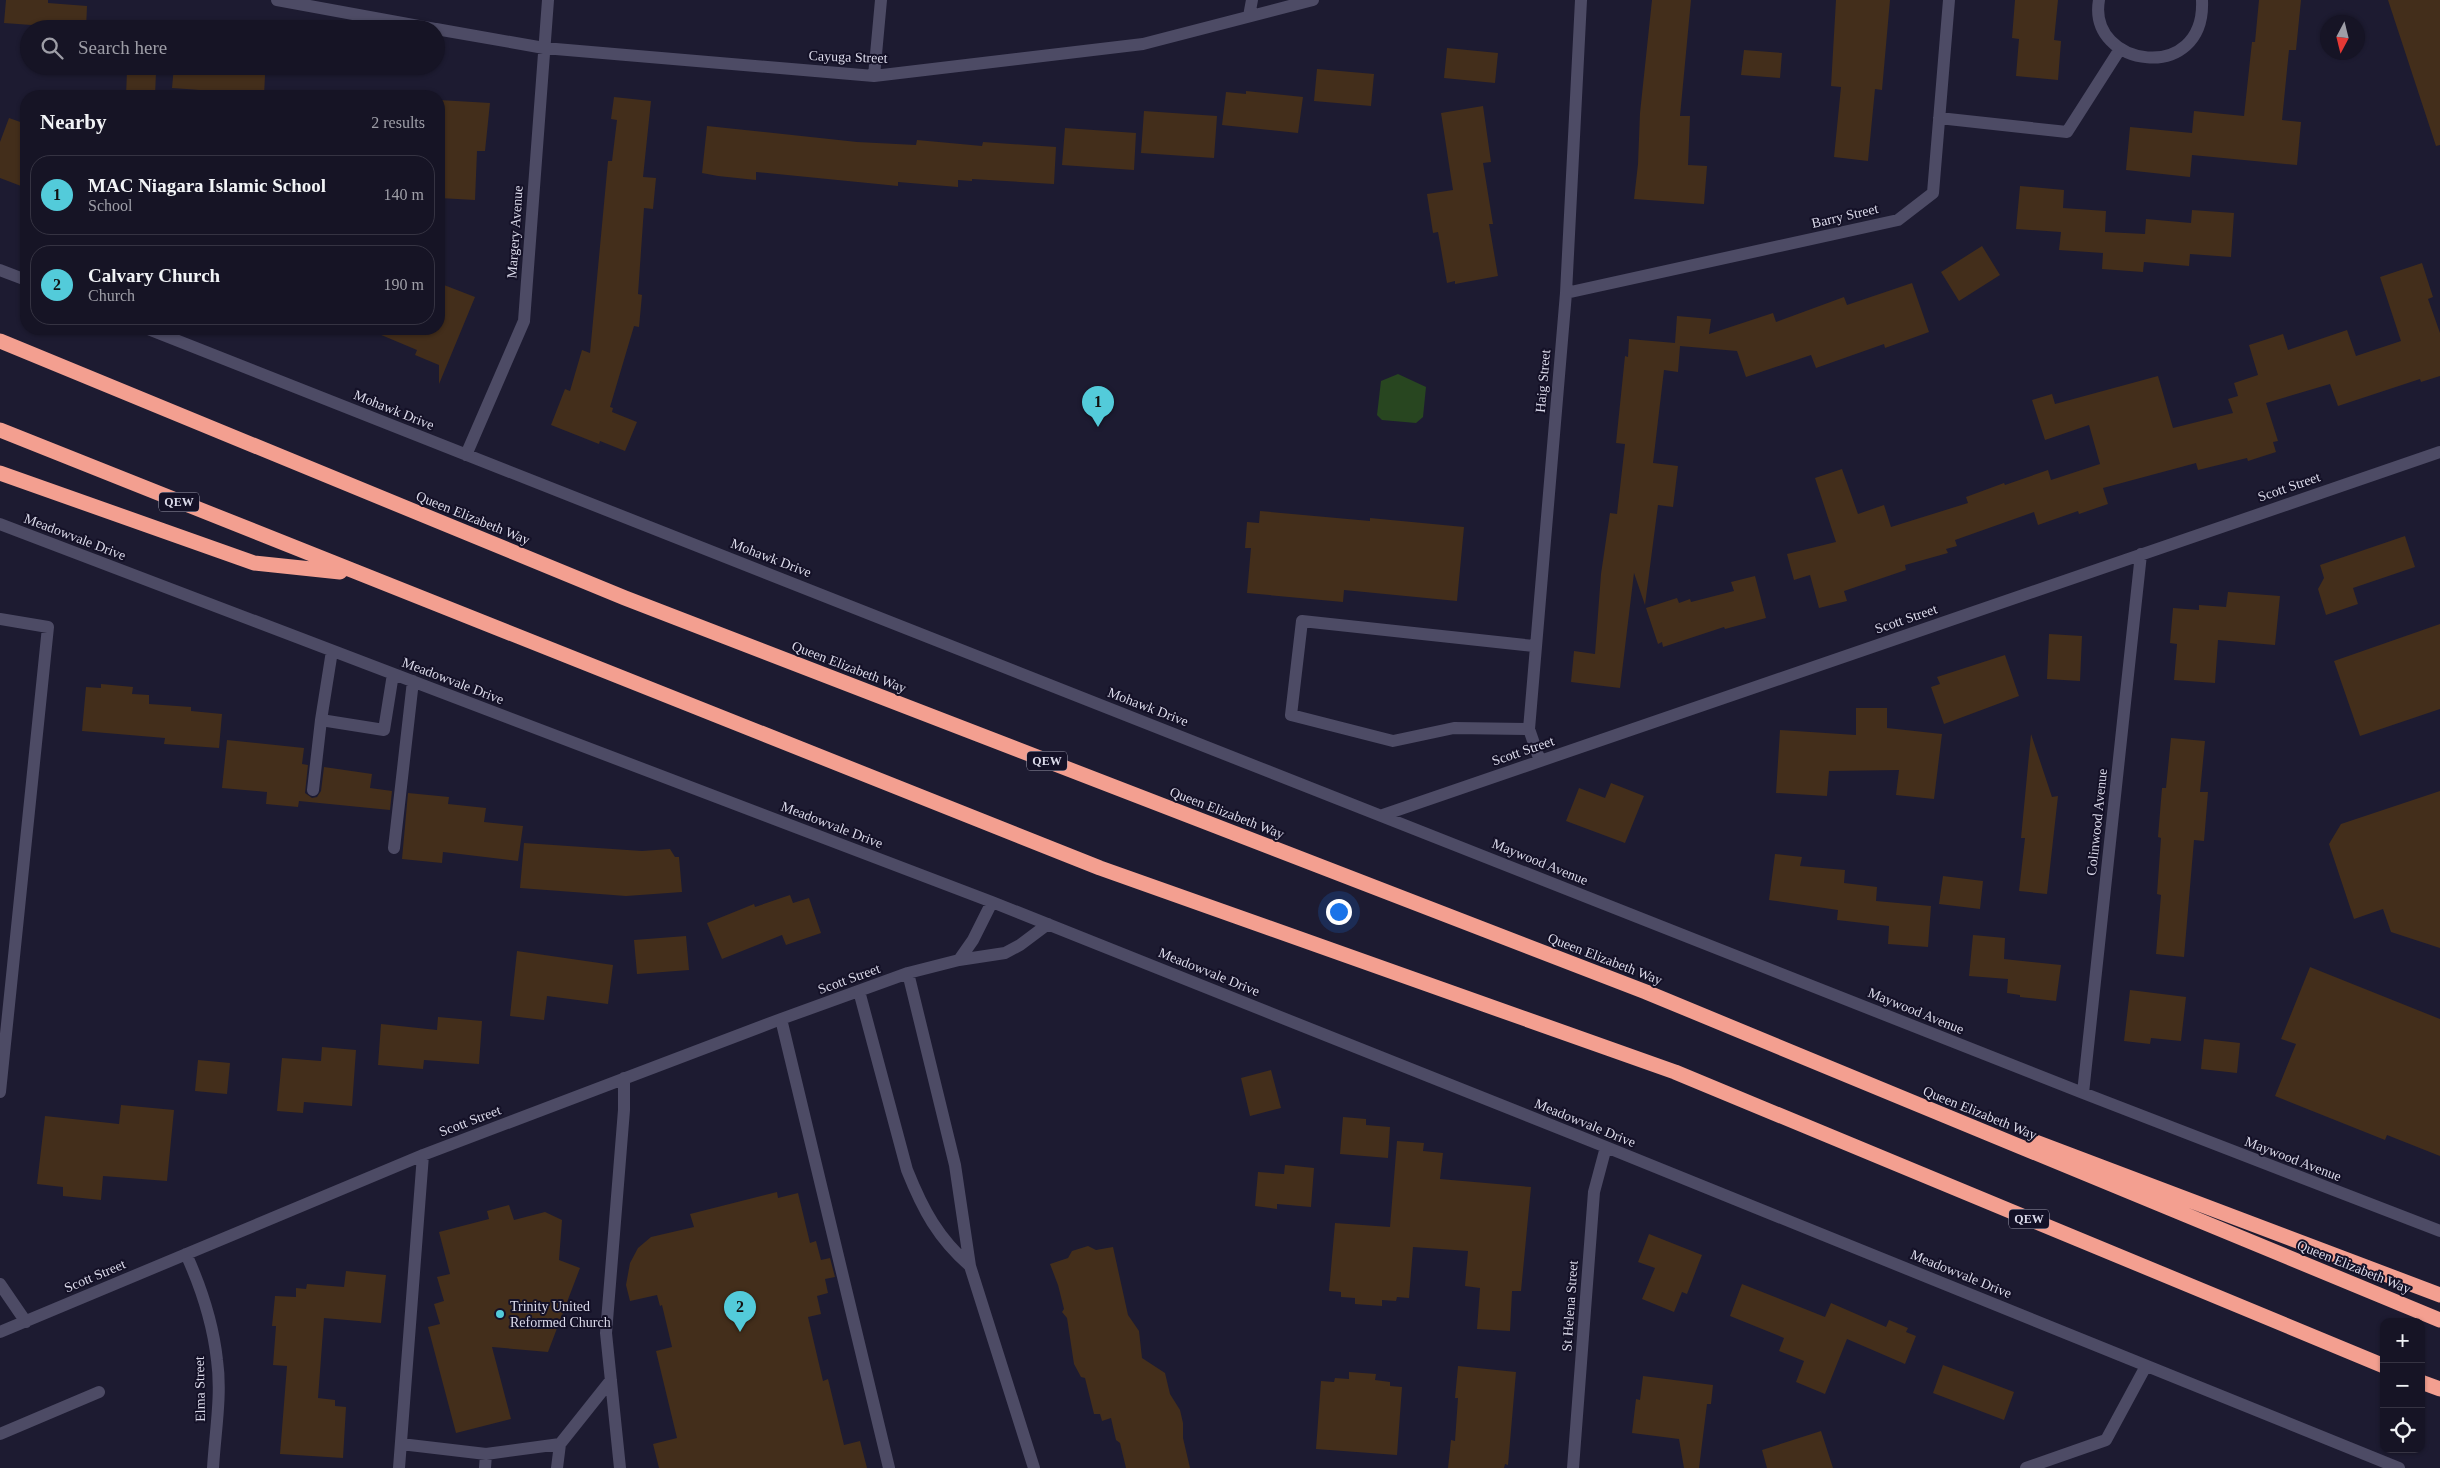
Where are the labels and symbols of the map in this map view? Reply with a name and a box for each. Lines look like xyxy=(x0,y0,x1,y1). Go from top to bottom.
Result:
north arrow xyxy=(2320,15,2365,60)
street label: Cayuga Street xyxy=(808,48,888,66)
street label: Margery Avenue xyxy=(504,185,526,279)
street label: Barry Street xyxy=(1810,201,1880,231)
street label: Haig Street xyxy=(1533,349,1553,413)
pin: 1 xyxy=(1082,386,1114,427)
street label: Mohawk Drive xyxy=(352,387,436,433)
street label: Scott Street xyxy=(2256,469,2322,505)
street label: Queen Elizabeth Way xyxy=(414,488,532,548)
road number: QEW xyxy=(159,492,199,512)
street label: Meadowvale Drive xyxy=(22,511,128,563)
street label: Mohawk Drive xyxy=(729,536,813,580)
street label: Scott Street xyxy=(1873,601,1939,637)
street label: Queen Elizabeth Way xyxy=(790,638,908,696)
street label: Meadowvale Drive xyxy=(400,655,506,707)
street label: Mohawk Drive xyxy=(1106,685,1190,729)
street label: Scott Street xyxy=(1490,733,1556,769)
road number: QEW xyxy=(1027,751,1067,770)
street label: Colinwood Avenue xyxy=(2084,768,2110,876)
street label: Queen Elizabeth Way xyxy=(1168,784,1286,842)
street label: Meadowvale Drive xyxy=(779,799,885,851)
street label: Maywood Avenue xyxy=(1490,836,1590,888)
your location xyxy=(1326,899,1352,925)
street label: Queen Elizabeth Way xyxy=(1546,930,1664,988)
street label: Meadowvale Drive xyxy=(1156,945,1262,999)
street label: Scott Street xyxy=(816,961,882,997)
street label: Maywood Avenue xyxy=(1866,985,1966,1037)
street label: Queen Elizabeth Way xyxy=(1921,1083,2039,1143)
street label: Meadowvale Drive xyxy=(1532,1096,1638,1150)
street label: Scott Street xyxy=(437,1102,503,1140)
street label: Maywood Avenue xyxy=(2243,1134,2343,1184)
road number: QEW xyxy=(2009,1210,2049,1228)
street label: Queen Elizabeth Way xyxy=(2295,1237,2413,1297)
street label: Meadowvale Drive xyxy=(1908,1247,2014,1301)
street label: Scott Street xyxy=(62,1256,128,1296)
street label: St Helena Street xyxy=(1559,1260,1581,1352)
pin: 2 xyxy=(724,1291,756,1332)
place label: Trinity United Reformed Church xyxy=(510,1299,611,1330)
marker: Trinity United Reformed Church xyxy=(494,1308,506,1320)
street label: Elma Street xyxy=(192,1356,208,1422)

